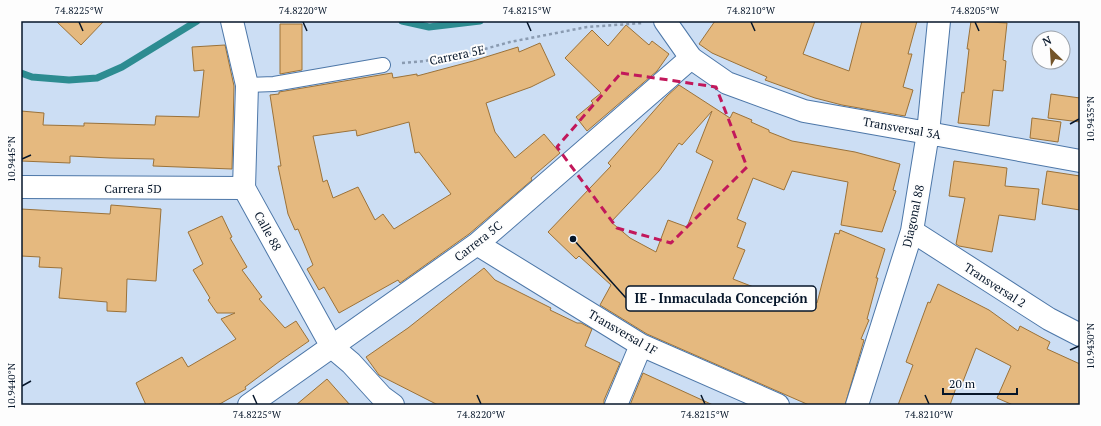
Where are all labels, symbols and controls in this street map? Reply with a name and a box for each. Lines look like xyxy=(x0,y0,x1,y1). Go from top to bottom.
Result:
text: 74.8225°W xyxy=(55,4,104,17)
text: 74.8220°W xyxy=(279,4,328,17)
text: 74.8215°W xyxy=(503,4,552,17)
text: 74.8210°W xyxy=(727,4,776,17)
text: 74.8205°W xyxy=(951,4,1000,17)
north arrow xyxy=(1031,30,1071,70)
text: N xyxy=(1040,33,1054,49)
street label: Carrera 5E xyxy=(428,42,486,68)
text: 10.9435°N xyxy=(1084,95,1097,142)
street label: Transversal 3A xyxy=(862,114,943,142)
text: 10.9445°N xyxy=(5,135,18,182)
street label: Carrera 5D xyxy=(104,181,162,196)
street label: Diagonal 88 xyxy=(899,183,927,249)
street label: Calle 88 xyxy=(251,209,285,253)
street label: Carrera 5C xyxy=(451,217,505,264)
street label: Transversal 2 xyxy=(961,259,1029,311)
callout: IE - Inmaculada Concepción xyxy=(626,286,816,311)
text: IE - Inmaculada Concepción xyxy=(634,289,808,307)
street label: Transversal 1F xyxy=(586,306,660,358)
text: 10.9430°N xyxy=(1084,322,1097,369)
text: 10.9440°N xyxy=(5,362,18,409)
scale bar xyxy=(943,370,1017,396)
text: 20 m xyxy=(949,376,976,391)
text: 74.8225°W xyxy=(233,408,282,421)
text: 74.8220°W xyxy=(457,408,506,421)
text: 74.8215°W xyxy=(681,408,730,421)
text: 74.8210°W xyxy=(905,408,954,421)

